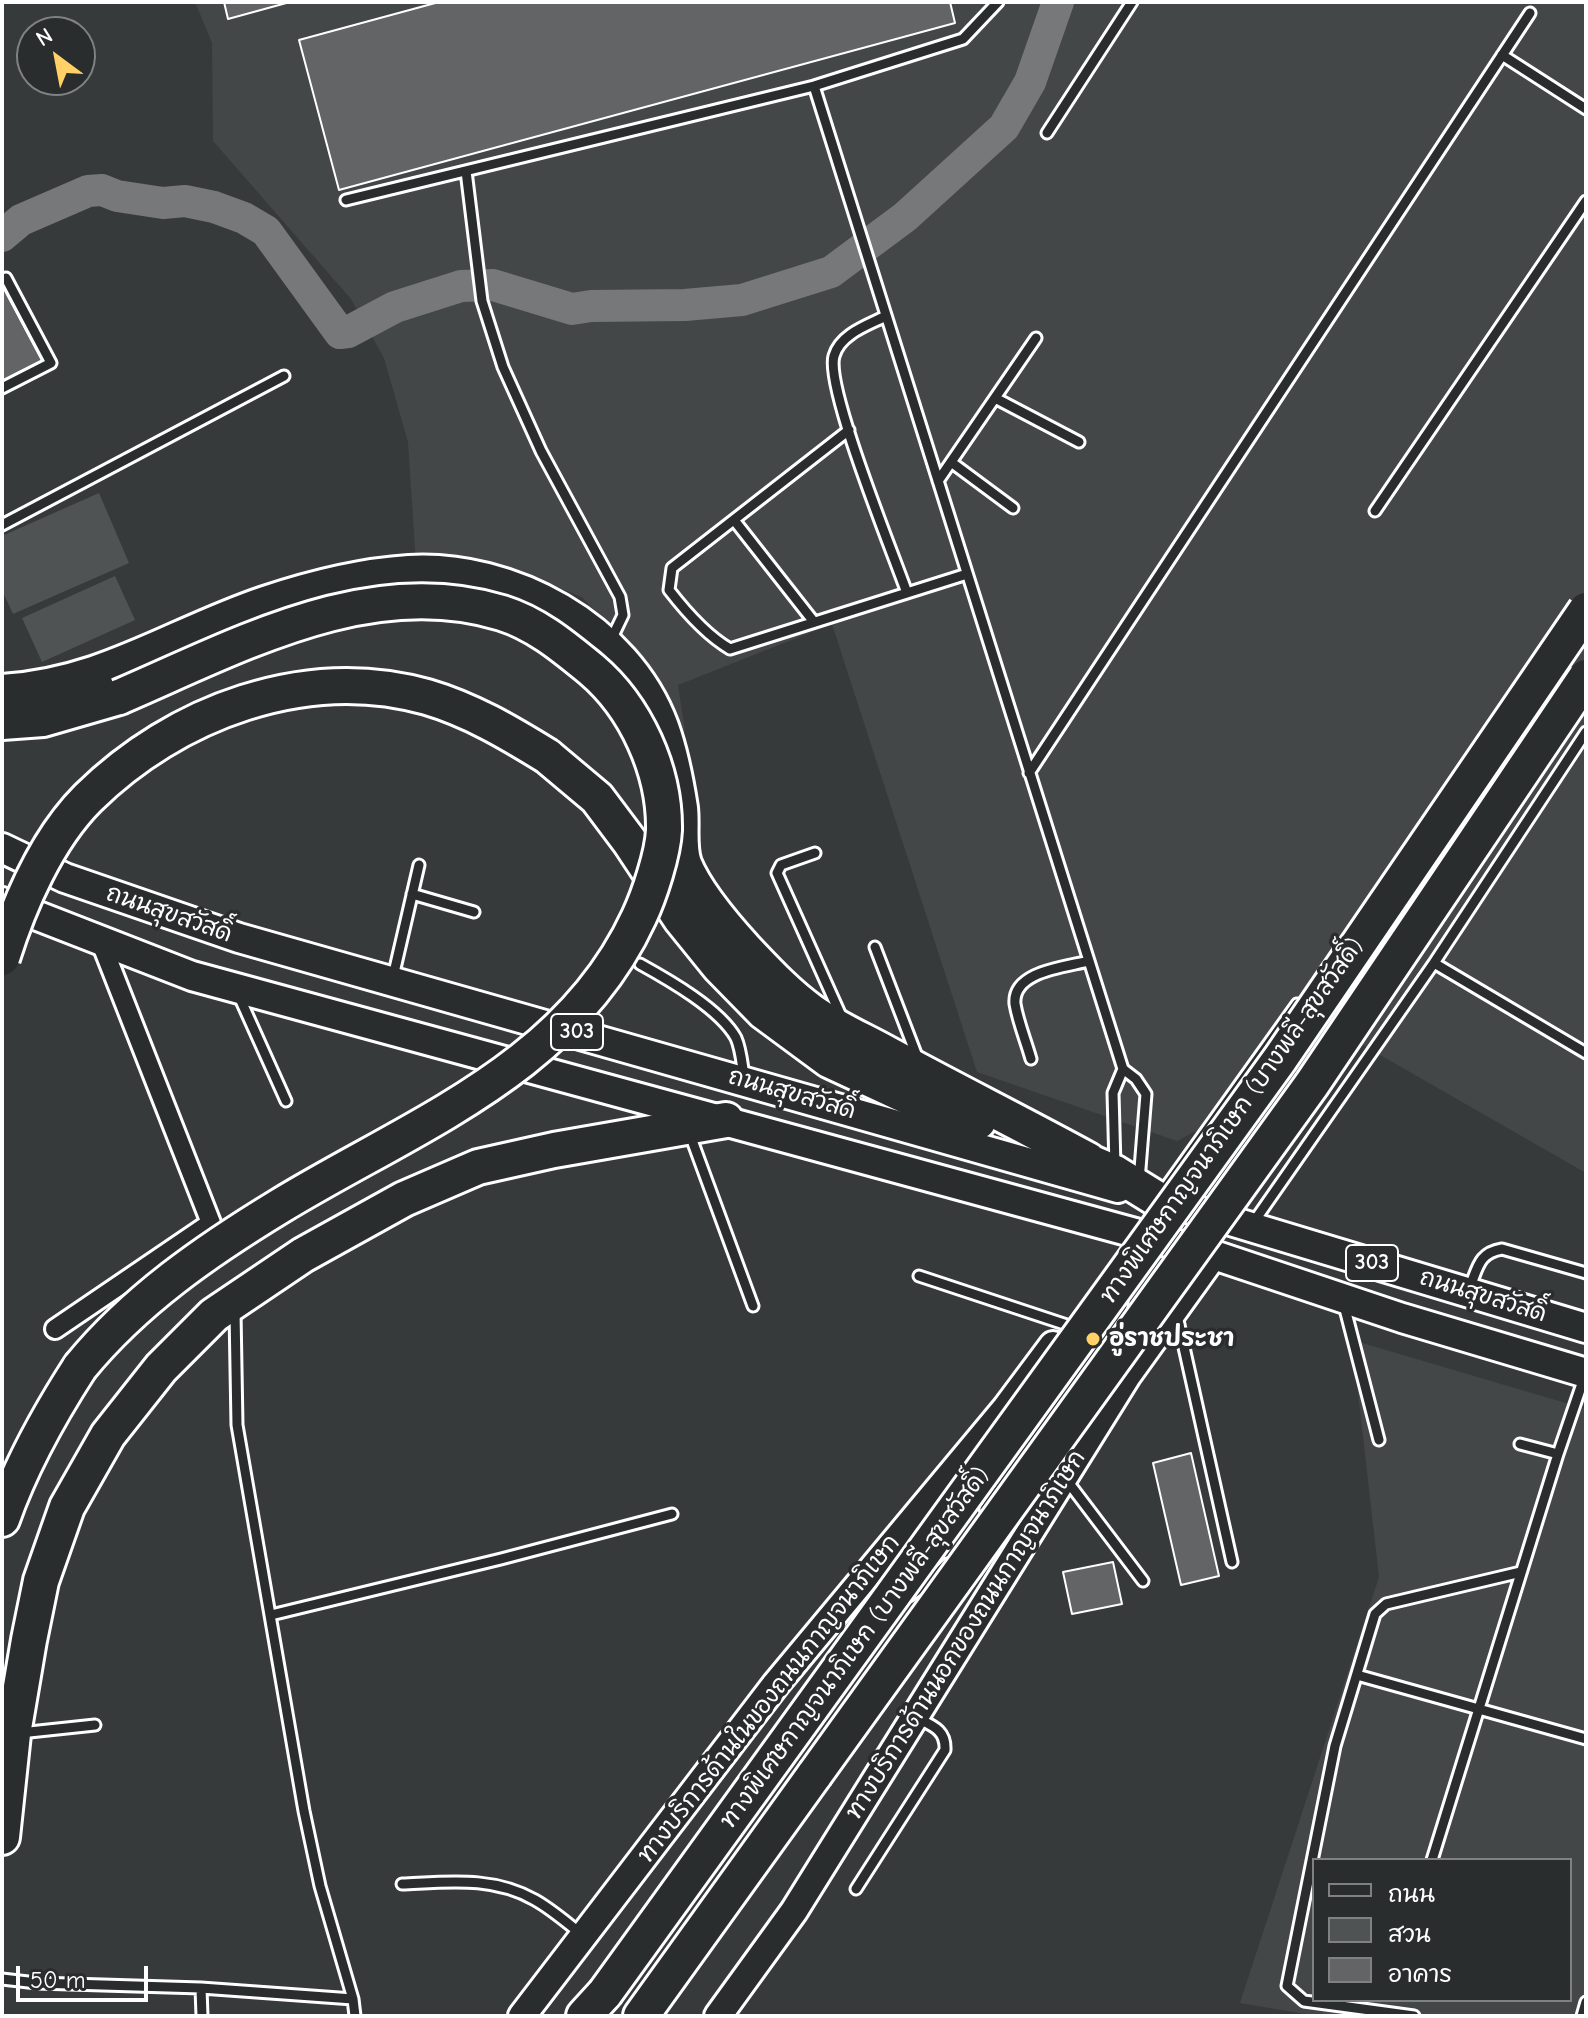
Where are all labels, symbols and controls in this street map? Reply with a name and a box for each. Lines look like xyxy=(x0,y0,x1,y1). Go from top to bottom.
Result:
north arrow xyxy=(16,16,96,96)
text: N xyxy=(31,23,57,52)
street label: ถนนสุขสวัสดิ์ xyxy=(102,879,236,949)
street label: ทางพิเศษกาญจนาภิเษก (บางพลี-สุขสวัสดิ์) xyxy=(1094,933,1370,1309)
road number: 303 xyxy=(551,1014,603,1050)
street label: ถนนสุขสวัสดิ์ xyxy=(725,1062,859,1126)
road number: 303 xyxy=(1346,1245,1398,1281)
street label: ถนนสุขสวัสดิ์ xyxy=(1416,1263,1550,1329)
place label: อู่ราชประชา xyxy=(1109,1325,1234,1353)
marker: อู่ราชประชา xyxy=(1084,1330,1102,1348)
street label: ทางบริการด้านนอกของถนนกาญจนาภิเษก xyxy=(840,1445,1092,1825)
street label: ทางพิเศษกาญจนาภิเษก (บางพลี-สุขสวัสดิ์) xyxy=(714,1462,996,1834)
street label: ทางบริการด้านในของถนนกาญจนาภิเษก xyxy=(632,1529,906,1869)
legend xyxy=(1312,1858,1572,2002)
text: ถนน xyxy=(1388,1880,1435,1908)
text: สวน xyxy=(1388,1920,1431,1948)
scale bar xyxy=(20,1950,152,2000)
text: อาคาร xyxy=(1388,1960,1452,1988)
text: 50 m xyxy=(30,1966,86,1994)

